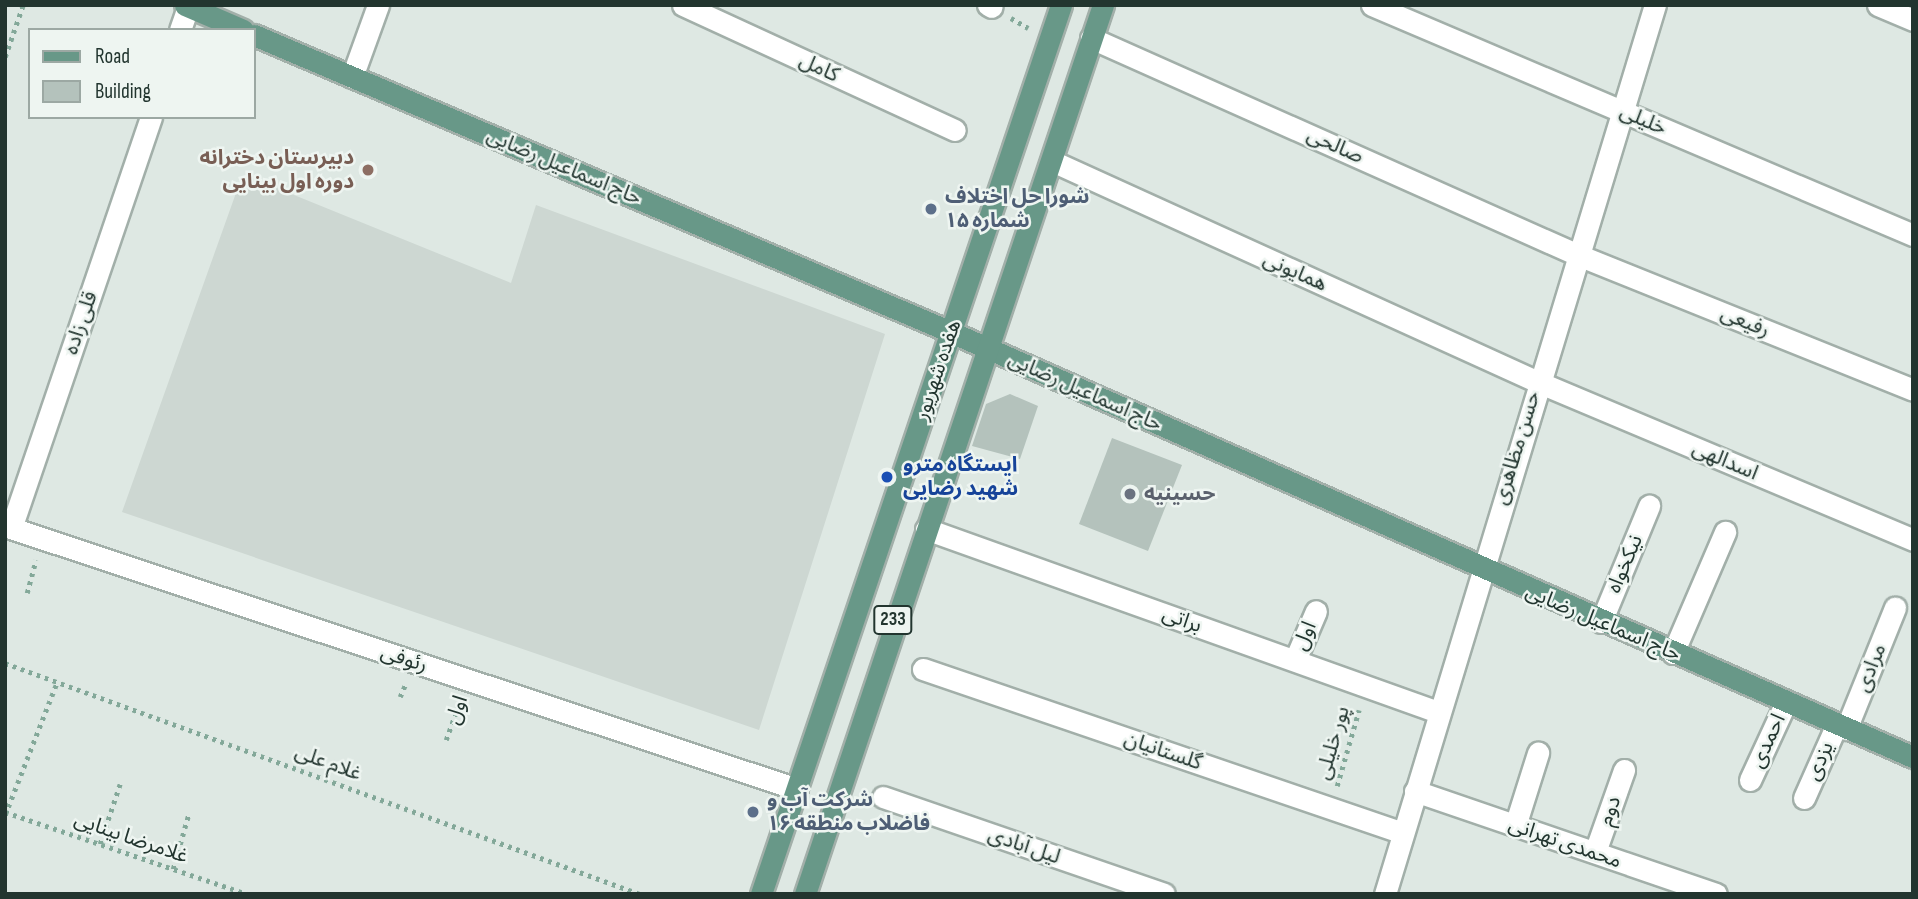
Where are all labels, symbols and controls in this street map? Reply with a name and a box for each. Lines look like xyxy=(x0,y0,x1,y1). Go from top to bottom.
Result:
legend xyxy=(28,28,256,119)
text: Road xyxy=(95,44,130,69)
street label: کامل xyxy=(795,48,843,88)
text: Building xyxy=(95,79,151,104)
street label: خلیلی xyxy=(1616,99,1670,141)
street label: صالحی xyxy=(1303,122,1367,170)
street label: حاج اسماعیل رضایی xyxy=(483,123,645,211)
place label: دبیرستان دخترانه دوره اول بینایی xyxy=(199,145,354,195)
marker: دبیرستان دخترانه دوره اول بینایی xyxy=(360,162,376,178)
place label: شورا حل اختلاف شماره ۱۵ xyxy=(945,184,1089,234)
marker: شورا حل اختلاف شماره ۱۵ xyxy=(923,201,939,217)
street label: همایونی xyxy=(1259,247,1331,297)
street label: قلی زاده xyxy=(58,288,104,358)
street label: رفیعی xyxy=(1717,301,1773,343)
street label: هفده شهریور xyxy=(909,317,967,423)
street label: حاج اسماعیل رضایی xyxy=(1004,347,1166,437)
street label: حسن مظاهری xyxy=(1488,388,1546,508)
street label: اسدالهی xyxy=(1688,436,1762,486)
place label: ایستگاه مترو شهید رضایی xyxy=(903,452,1018,502)
marker: ایستگاه مترو شهید رضایی xyxy=(877,467,897,487)
place label: حسینیه xyxy=(1144,481,1216,507)
marker: حسینیه xyxy=(1122,486,1138,502)
street label: نیکخواه xyxy=(1601,531,1649,597)
street label: حاج اسماعیل رضایی xyxy=(1522,579,1684,667)
street label: براتی xyxy=(1159,601,1205,639)
road number: 233 xyxy=(872,604,914,636)
street label: اول xyxy=(1288,618,1322,654)
street label: رئوفی xyxy=(378,640,430,678)
street label: مرادی xyxy=(1850,640,1892,696)
street label: اول xyxy=(440,692,474,728)
street label: پور خلیلی xyxy=(1310,703,1356,783)
street label: احمدی xyxy=(1745,710,1791,772)
street label: گلستانیان xyxy=(1121,726,1205,776)
street label: یزدی xyxy=(1800,738,1840,784)
street label: غلام علی xyxy=(291,739,365,787)
place label: شرکت آب و فاضلاب منطقه ۱۶ xyxy=(767,787,930,837)
street label: دوم xyxy=(1593,793,1627,829)
marker: شرکت آب و فاضلاب منطقه ۱۶ xyxy=(745,804,761,820)
street label: غلامرضا بینایی xyxy=(71,807,191,869)
street label: محمدی تهرانی xyxy=(1505,812,1625,874)
street label: لیل آبادی xyxy=(985,822,1063,870)

